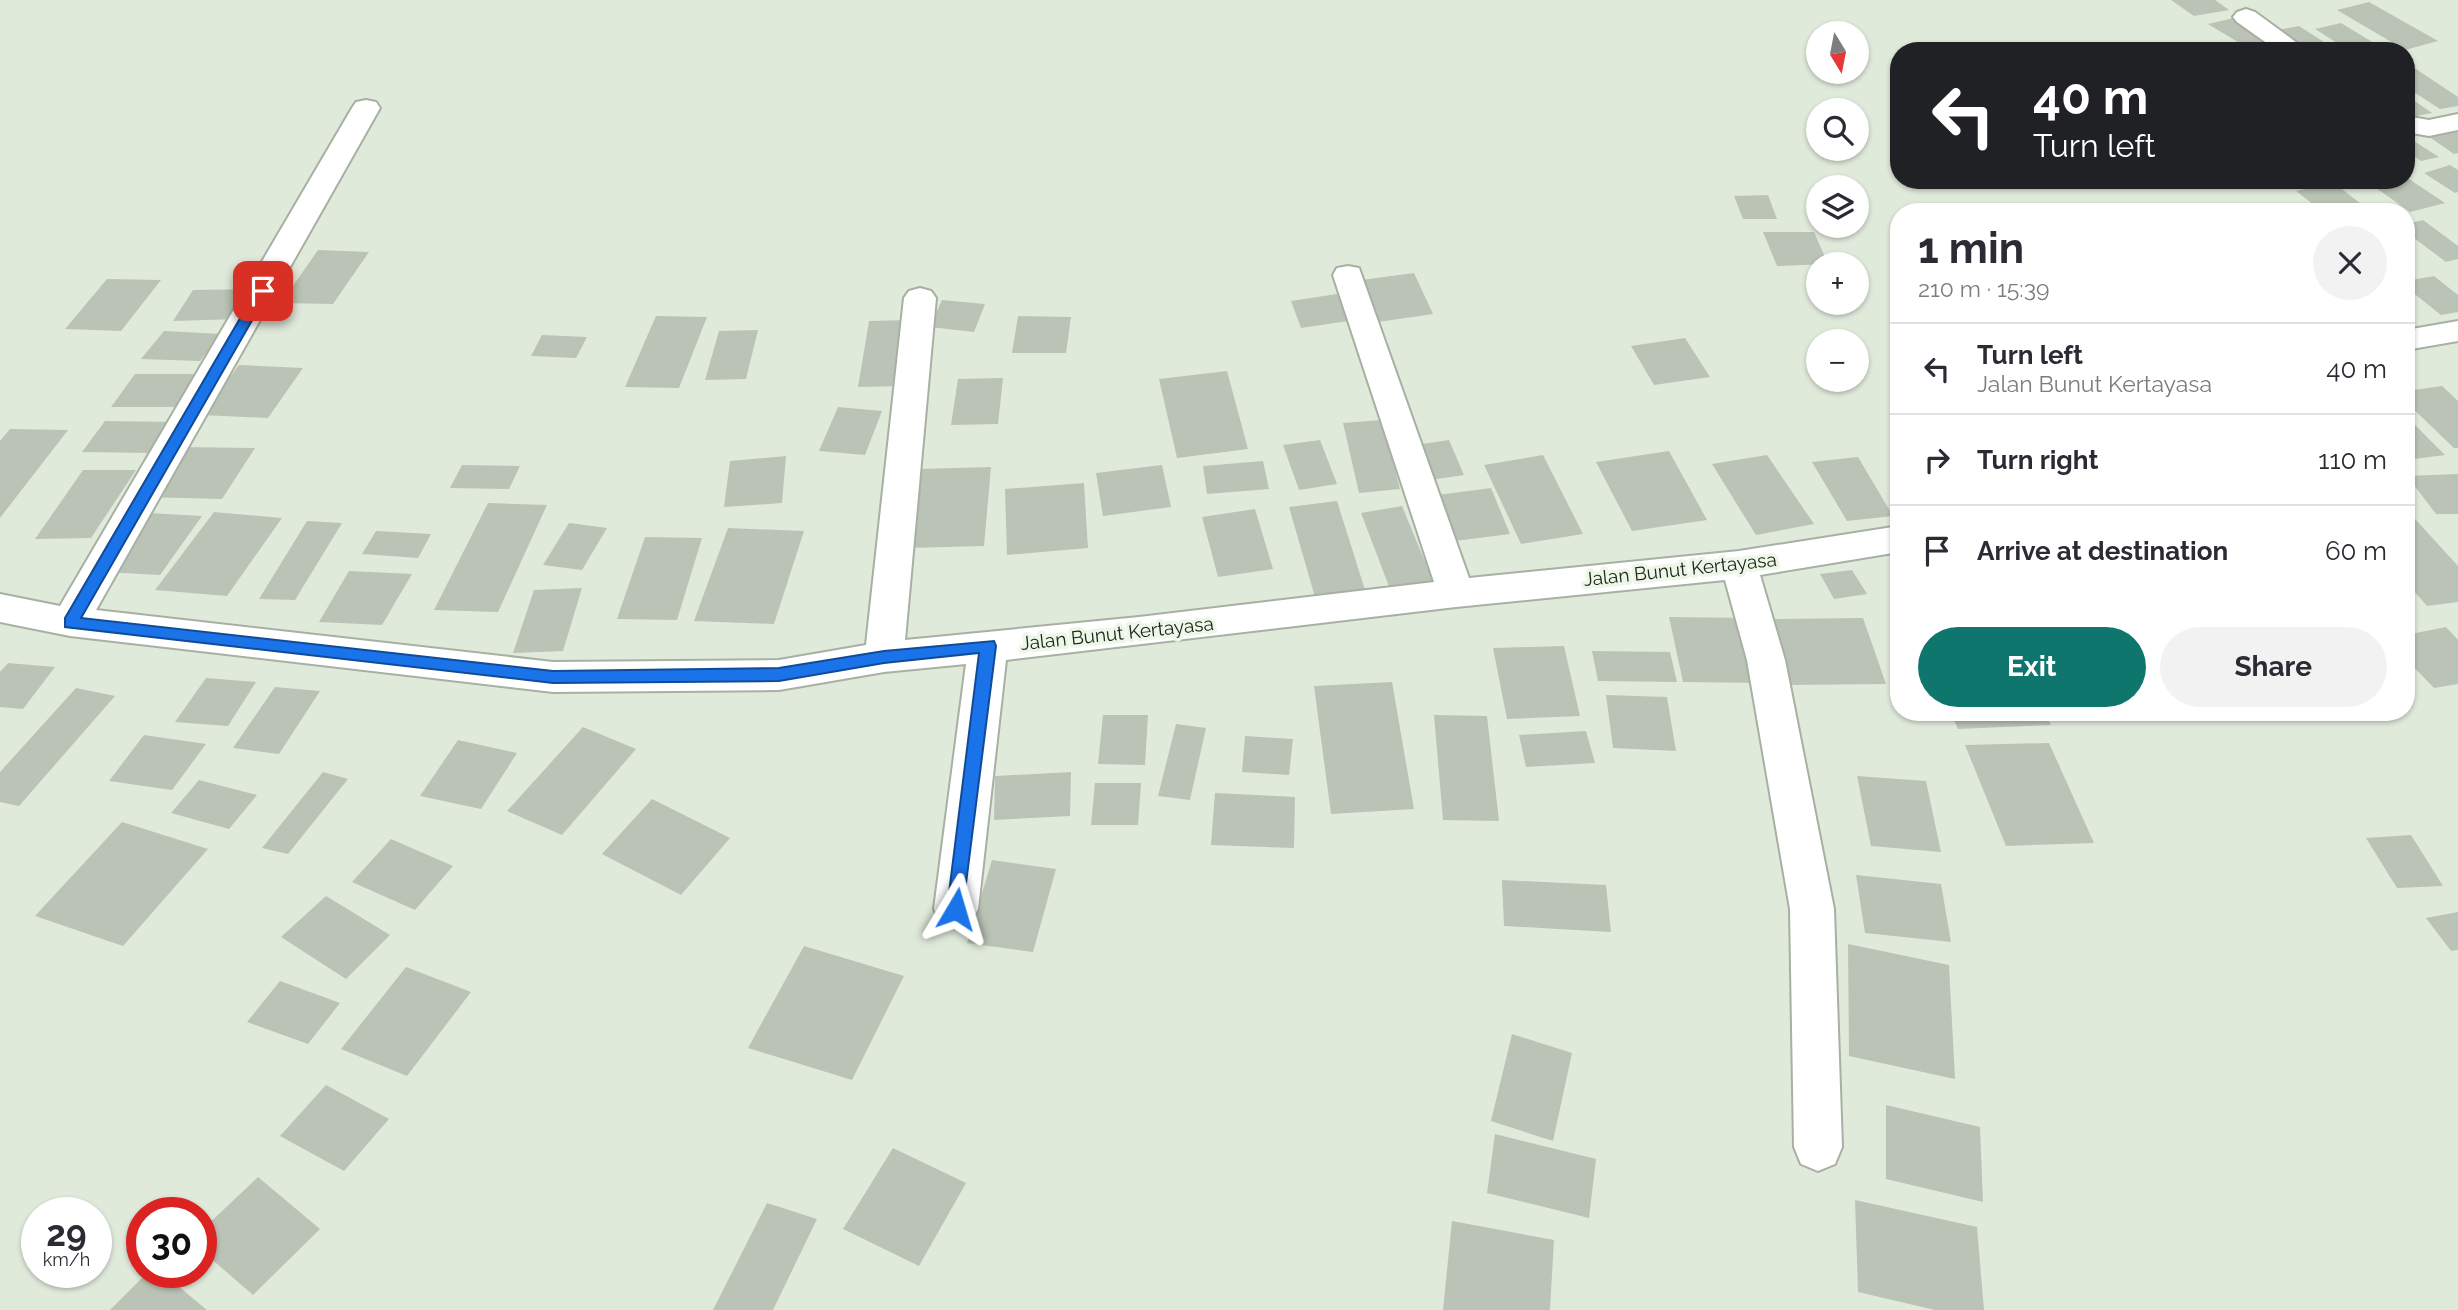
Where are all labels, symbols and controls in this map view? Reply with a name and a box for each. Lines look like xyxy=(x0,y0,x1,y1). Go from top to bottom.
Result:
north arrow xyxy=(1806,21,1869,84)
map controls xyxy=(1806,21,1869,392)
text: 40 m xyxy=(2033,68,2148,125)
icon: left xyxy=(1918,70,2009,161)
button: search xyxy=(1806,98,1869,161)
text: Turn left xyxy=(2033,127,2155,164)
button: layers xyxy=(1806,175,1869,238)
text: 1 min xyxy=(1918,224,2024,273)
button: close xyxy=(2313,226,2387,300)
button: + xyxy=(1806,252,1869,315)
pin xyxy=(233,261,293,321)
icon: arrive xyxy=(244,272,282,310)
text: 210 m · 15:39 xyxy=(1918,275,2049,302)
button: − xyxy=(1806,329,1869,392)
text: Turn left xyxy=(1977,340,2083,370)
icon: left xyxy=(1918,350,1956,388)
text: 40 m xyxy=(2326,354,2387,384)
text: Jalan Bunut Kertayasa xyxy=(1977,370,2212,397)
icon: right xyxy=(1918,441,1956,479)
text: Turn right xyxy=(1977,445,2098,475)
text: 110 m xyxy=(2318,445,2387,475)
icon: arrive xyxy=(1918,532,1956,570)
text: Arrive at destination xyxy=(1977,536,2228,566)
text: 60 m xyxy=(2325,536,2387,566)
street label: Jalan Bunut Kertayasa xyxy=(1582,548,1778,590)
street label: Jalan Bunut Kertayasa xyxy=(1019,612,1215,654)
button: Exit xyxy=(1918,627,2146,707)
button: Share xyxy=(2160,627,2387,707)
position arrow xyxy=(919,872,993,946)
speed limit sign: 30 xyxy=(126,1197,217,1288)
text: 29 xyxy=(46,1213,87,1254)
text: km/h xyxy=(43,1249,90,1270)

